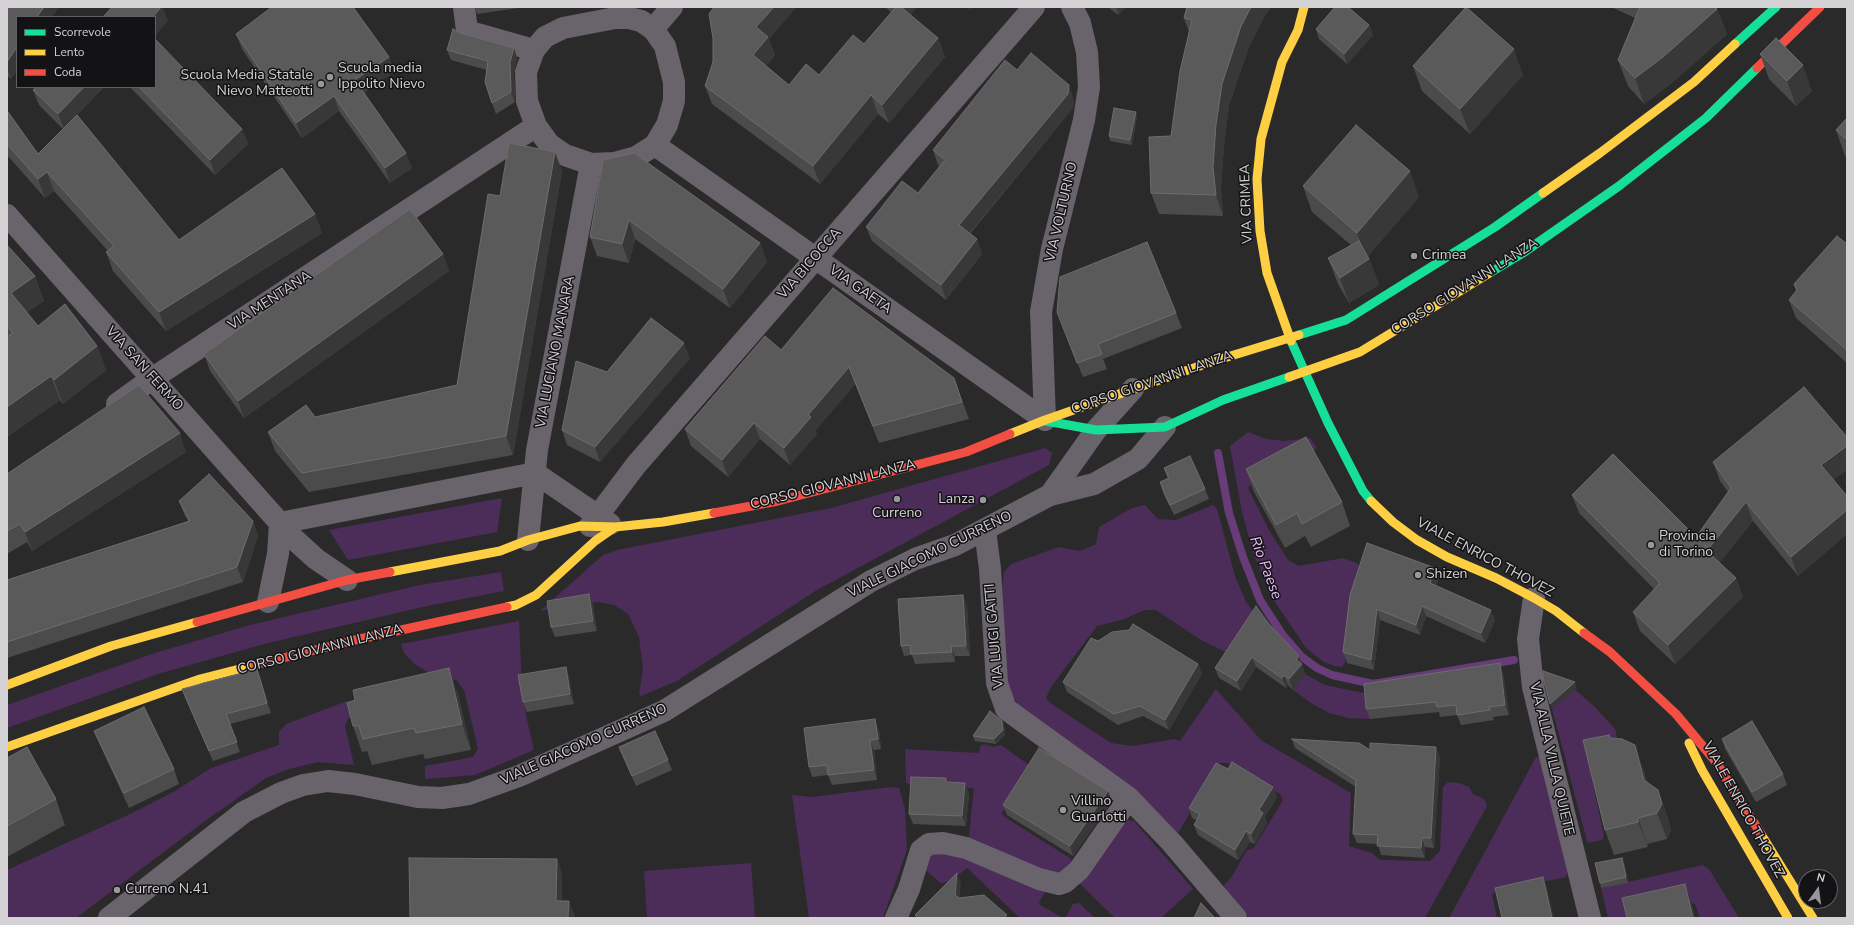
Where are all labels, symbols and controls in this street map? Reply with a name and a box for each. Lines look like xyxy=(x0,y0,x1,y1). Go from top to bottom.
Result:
legend xyxy=(16,16,156,88)
text: Scorrevole xyxy=(54,24,111,40)
text: Lento xyxy=(54,44,84,60)
place label: Scuola media Ippolito Nievo xyxy=(338,61,425,94)
text: Coda xyxy=(54,64,82,80)
place label: Scuola Media Statale Nievo Matteotti xyxy=(181,68,313,100)
marker: Scuola media Ippolito Nievo xyxy=(325,72,335,82)
marker: Scuola Media Statale Nievo Matteotti xyxy=(316,79,326,89)
street label: VIA VOLTURNO xyxy=(1042,160,1082,264)
street label: VIA CRIMEA xyxy=(1237,164,1257,244)
street label: VIA BICOCCA xyxy=(775,225,845,303)
street label: CORSO GIOVANNI LANZA xyxy=(1389,235,1541,339)
place label: Crimea xyxy=(1422,248,1467,264)
marker: Crimea xyxy=(1409,251,1419,261)
street label: VIA GAETA xyxy=(825,262,895,318)
street label: VIA MENTANA xyxy=(225,268,315,334)
street label: VIA LUCIANO MANARA xyxy=(533,275,579,429)
street label: VIA SAN FERMO xyxy=(102,323,186,415)
street label: CORSO GIOVANNI LANZA xyxy=(1069,347,1235,419)
street label: CORSO GIOVANNI LANZA xyxy=(749,456,917,514)
place label: Lanza xyxy=(938,492,975,508)
marker: Curreno xyxy=(892,494,902,504)
marker: Lanza xyxy=(978,495,988,505)
place label: Curreno xyxy=(872,506,922,522)
street label: VIALE GIACOMO CURRENO xyxy=(845,508,1015,602)
street label: VIALE ENRICO THOVEZ xyxy=(1413,515,1557,601)
place label: Provincia di Torino xyxy=(1659,529,1716,562)
water label: Rio Paese xyxy=(1245,534,1285,602)
marker: Provincia di Torino xyxy=(1646,540,1656,550)
place label: Shizen xyxy=(1426,567,1468,583)
marker: Shizen xyxy=(1413,570,1423,580)
street label: VIA LUIGI GATTI xyxy=(982,583,1008,689)
street label: CORSO GIOVANNI LANZA xyxy=(236,621,404,679)
street label: VIA ALLA VILLA QUIETE xyxy=(1525,681,1577,837)
street label: VIALE GIACOMO CURRENO xyxy=(498,701,670,789)
street label: VIALE ENRICO THOVEZ xyxy=(1698,739,1788,881)
place label: Villino Guarlotti xyxy=(1071,794,1126,826)
marker: Villino Guarlotti xyxy=(1058,805,1068,815)
north arrow xyxy=(1798,869,1838,909)
text: N xyxy=(1815,870,1827,886)
place label: Curreno N.41 xyxy=(125,882,209,898)
marker: Curreno N.41 xyxy=(112,885,122,895)

